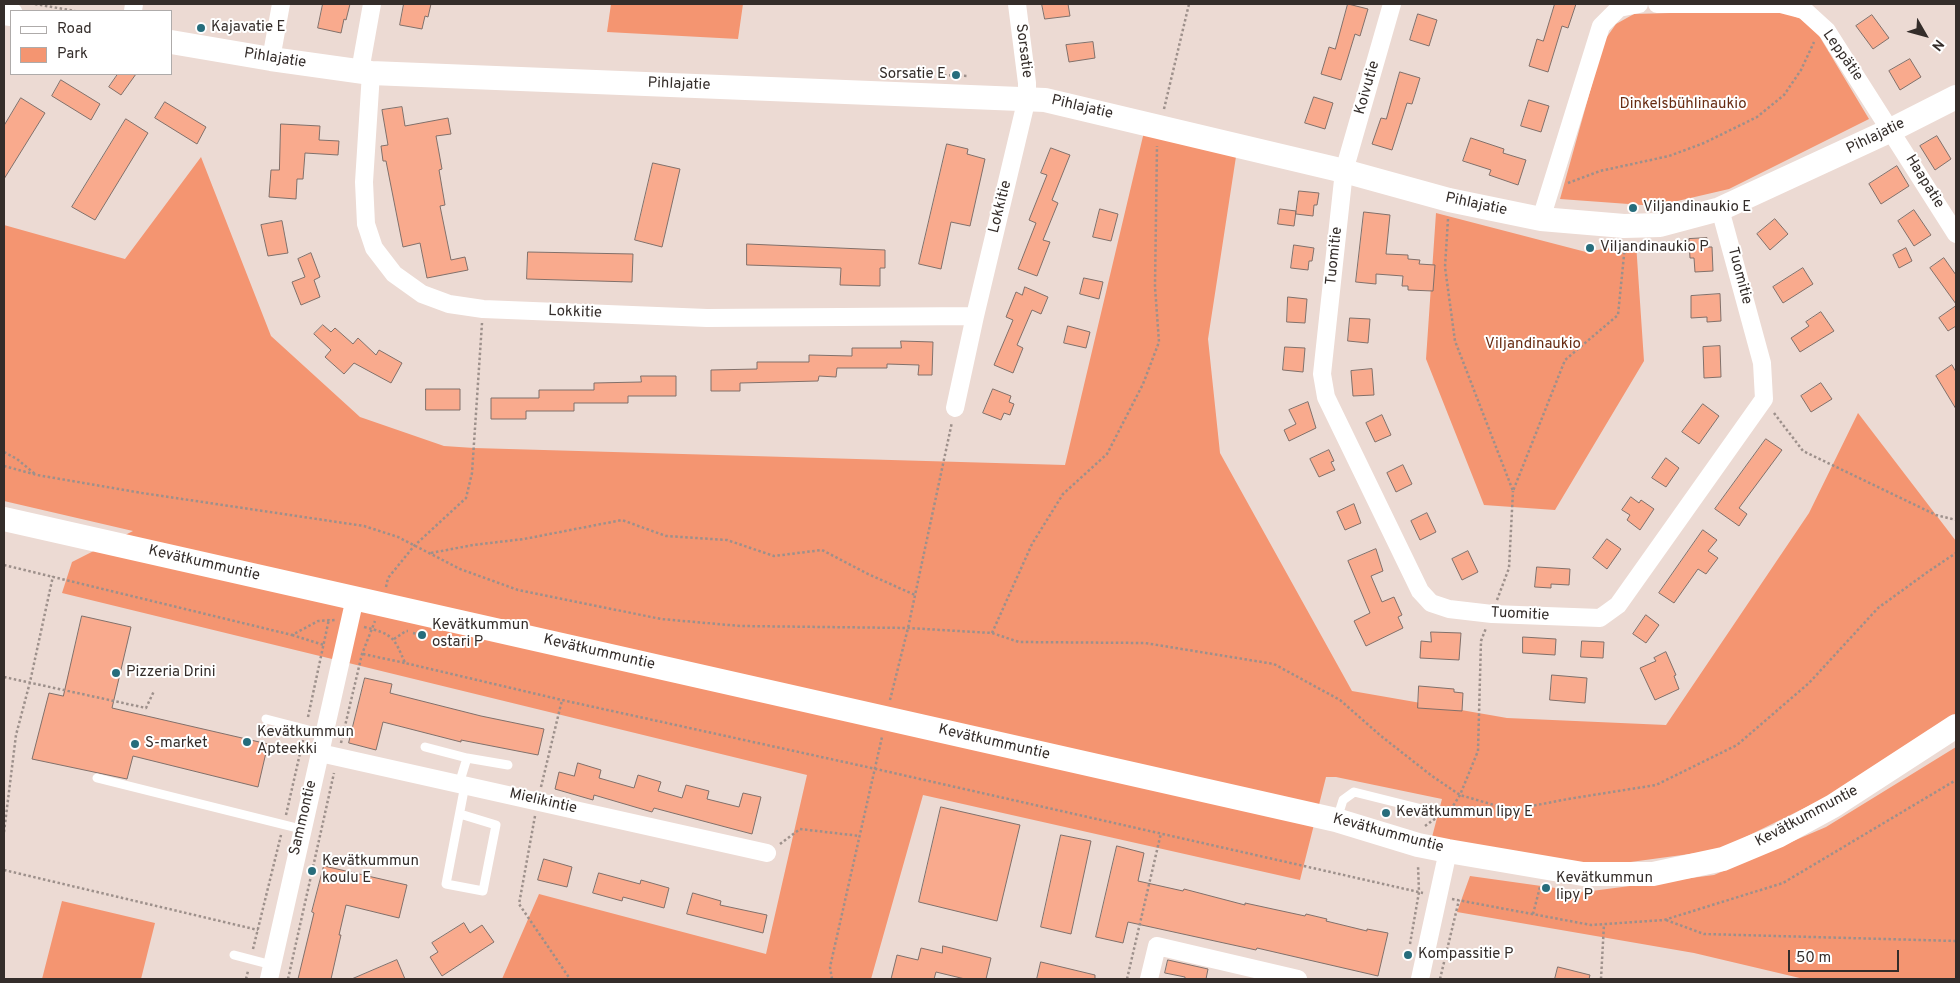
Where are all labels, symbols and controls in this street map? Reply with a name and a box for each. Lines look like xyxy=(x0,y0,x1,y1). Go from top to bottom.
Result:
legend xyxy=(10,10,172,75)
north arrow xyxy=(1900,10,1950,60)
place label: Kajavatie E xyxy=(211,19,285,37)
text: Road xyxy=(57,20,92,39)
marker: Kajavatie E xyxy=(195,22,207,34)
street label: Sorsatie xyxy=(1011,23,1035,79)
street label: Leppätie xyxy=(1818,27,1866,85)
text: N xyxy=(1927,35,1947,54)
text: Park xyxy=(57,45,88,64)
street label: Pihlajatie xyxy=(243,45,307,73)
street label: Koivutie xyxy=(1352,59,1384,117)
place label: Sorsatie E xyxy=(879,66,946,84)
marker: Sorsatie E xyxy=(950,69,962,81)
street label: Pihlajatie xyxy=(647,75,711,95)
street label: Pihlajatie xyxy=(1049,92,1115,124)
park label: Dinkelsbühlinaukio xyxy=(1619,96,1747,114)
street label: Pihlajatie xyxy=(1844,115,1908,159)
street label: Haapatie xyxy=(1901,152,1947,212)
street label: Lokkitie xyxy=(986,179,1016,235)
street label: Pihlajatie xyxy=(1443,190,1509,220)
place label: Viljandinaukio E xyxy=(1643,199,1751,217)
marker: Viljandinaukio E xyxy=(1627,202,1639,214)
street label: Tuomitie xyxy=(1323,226,1347,286)
place label: Viljandinaukio P xyxy=(1600,239,1709,257)
marker: Viljandinaukio P xyxy=(1584,242,1596,254)
street label: Tuomitie xyxy=(1723,245,1755,307)
street label: Lokkitie xyxy=(548,303,602,323)
park label: Viljandinaukio xyxy=(1485,336,1581,354)
street label: Kevätkummuntie xyxy=(147,542,261,586)
street label: Tuomitie xyxy=(1490,604,1550,626)
place label: Kevätkummun ostari P xyxy=(432,617,529,652)
marker: Kevätkummun ostari P xyxy=(416,629,428,641)
street label: Kevätkummuntie xyxy=(542,631,656,675)
place label: Pizzeria Drini xyxy=(126,664,216,682)
marker: Pizzeria Drini xyxy=(110,667,122,679)
street label: Kevätkummuntie xyxy=(937,721,1051,765)
place label: Kevätkummun Apteekki xyxy=(257,724,354,759)
place label: S-market xyxy=(145,735,208,753)
marker: Kevätkummun Apteekki xyxy=(241,736,253,748)
marker: S-market xyxy=(129,738,141,750)
street label: Sammontie xyxy=(287,779,321,857)
street label: Kevätkummuntie xyxy=(1753,782,1861,852)
street label: Mielikintie xyxy=(507,785,579,819)
place label: Kevätkummun lipy E xyxy=(1396,804,1533,822)
marker: Kevätkummun lipy E xyxy=(1380,807,1392,819)
street label: Kevätkummuntie xyxy=(1331,811,1445,857)
place label: Kevätkummun koulu E xyxy=(322,853,419,888)
marker: Kevätkummun koulu E xyxy=(306,865,318,877)
place label: Kevätkummun lipy P xyxy=(1556,870,1653,905)
marker: Kevätkummun lipy P xyxy=(1540,882,1552,894)
scale bar xyxy=(1790,940,1901,972)
place label: Kompassitie P xyxy=(1418,946,1513,964)
marker: Kompassitie P xyxy=(1402,949,1414,961)
text: 50 m xyxy=(1796,949,1831,968)

